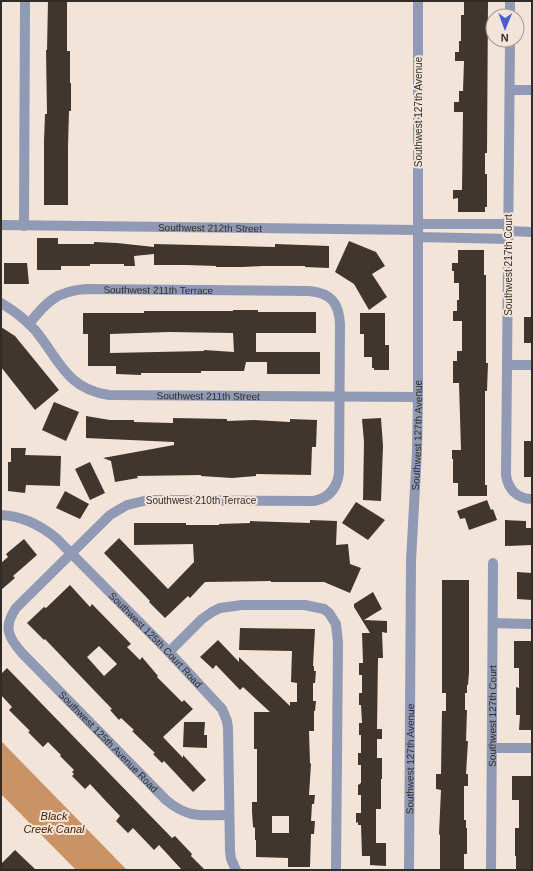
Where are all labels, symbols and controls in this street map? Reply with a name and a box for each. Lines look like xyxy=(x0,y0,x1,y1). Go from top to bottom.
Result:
north arrow xyxy=(485,8,525,48)
text: N xyxy=(501,32,509,44)
street label: Southwest 127th Avenue xyxy=(413,56,424,167)
street label: Southwest 217th Court xyxy=(503,214,514,316)
street label: Southwest 212th Street xyxy=(158,222,262,234)
street label: Southwest 211th Terrace xyxy=(103,284,214,296)
street label: Southwest 127th Avenue xyxy=(410,379,424,491)
street label: Southwest 211th Street xyxy=(157,390,260,402)
street label: Southwest 210th Terrace xyxy=(146,495,257,506)
street label: Southwest 125th Court Road xyxy=(107,590,204,690)
street label: Southwest 127th Court xyxy=(487,665,498,767)
street label: Southwest 125th Avenue Road xyxy=(56,689,160,795)
street label: Southwest 127th Avenue xyxy=(404,703,416,814)
water label: Black Creek Canal xyxy=(23,810,85,835)

